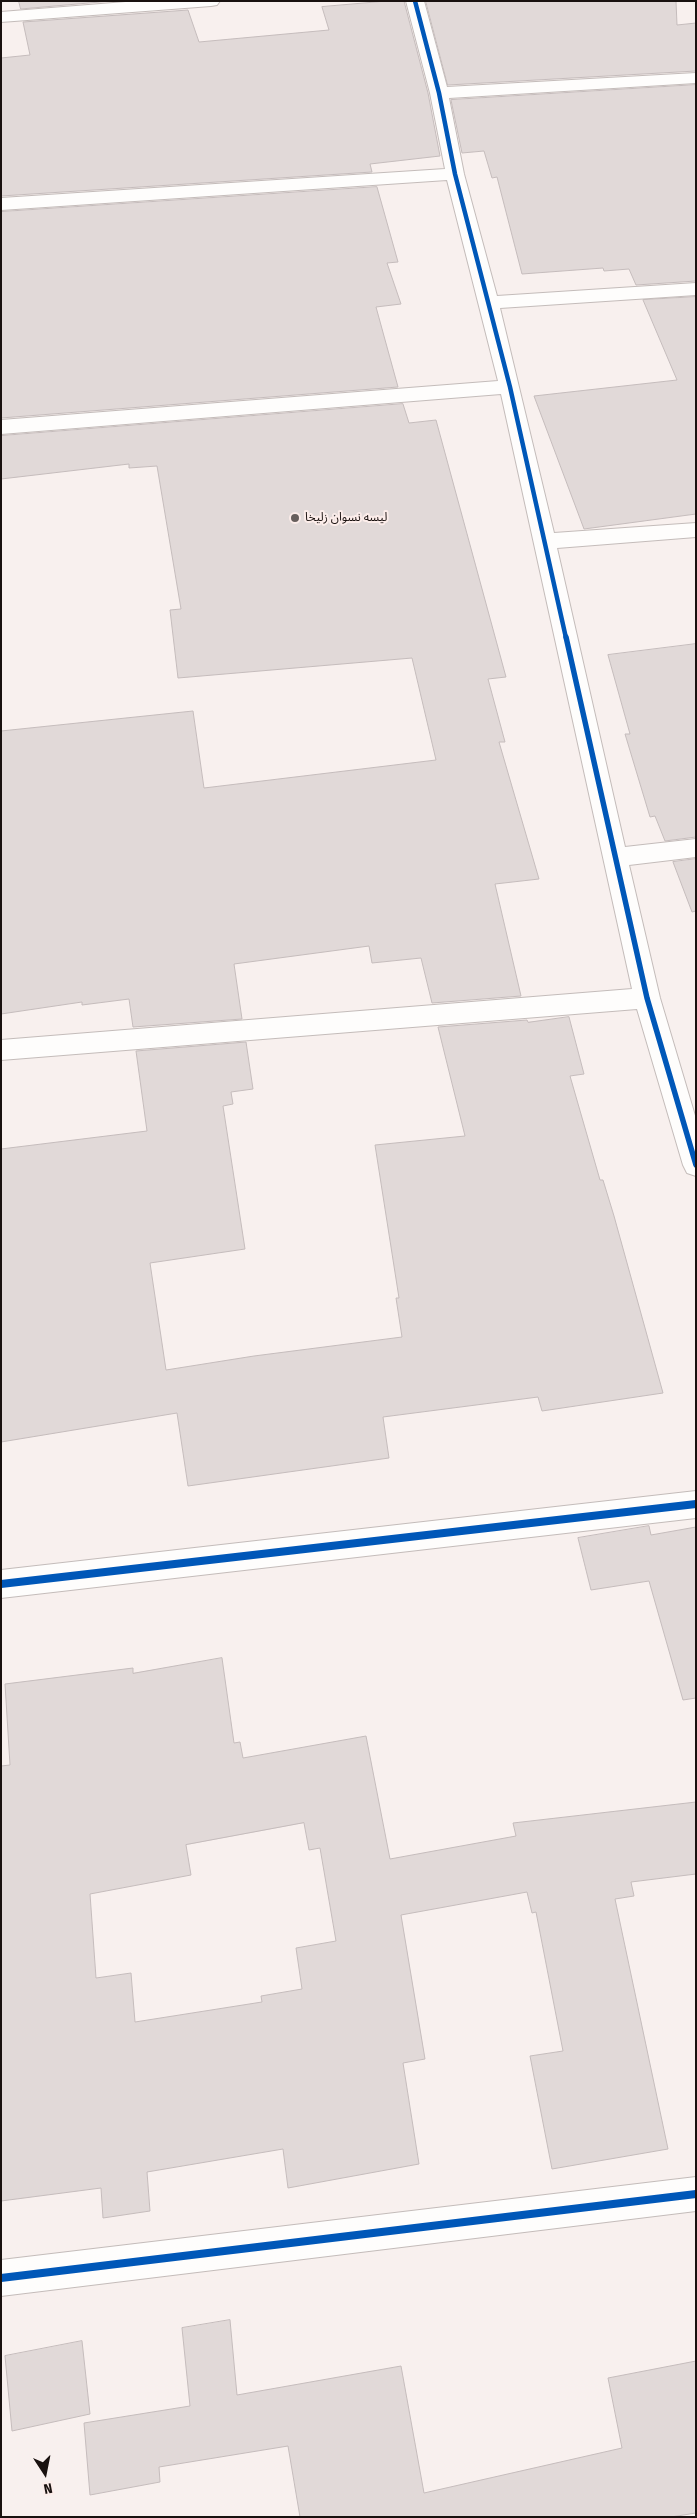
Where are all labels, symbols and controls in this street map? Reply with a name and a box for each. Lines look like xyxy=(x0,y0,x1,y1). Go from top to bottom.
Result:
place label: لیسه نسوان زلیخا xyxy=(305,511,387,525)
marker: لیسه نسوان زلیخا xyxy=(289,512,301,524)
north arrow xyxy=(20,2448,70,2498)
text: N xyxy=(42,2479,54,2497)

